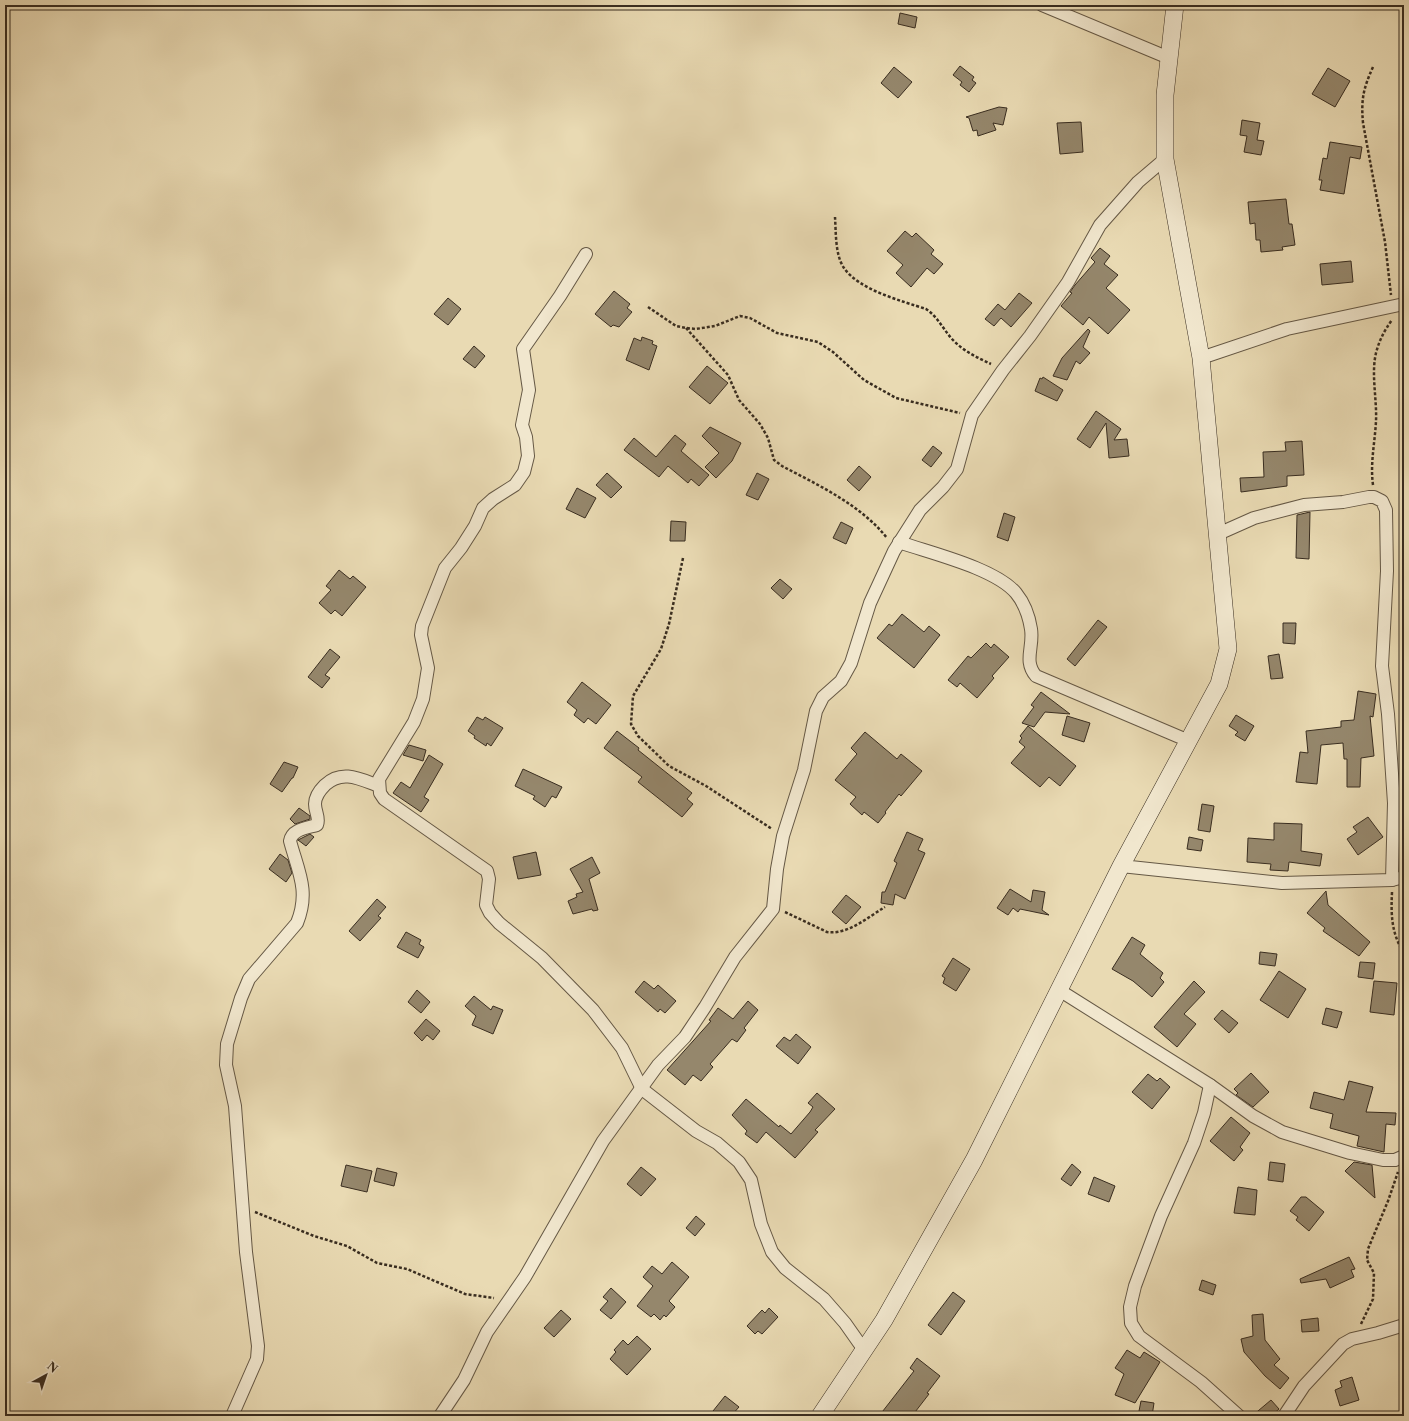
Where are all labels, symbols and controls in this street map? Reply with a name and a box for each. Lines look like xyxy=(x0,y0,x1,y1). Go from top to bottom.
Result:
north arrow xyxy=(26,1355,66,1395)
text: N xyxy=(44,1359,61,1376)

